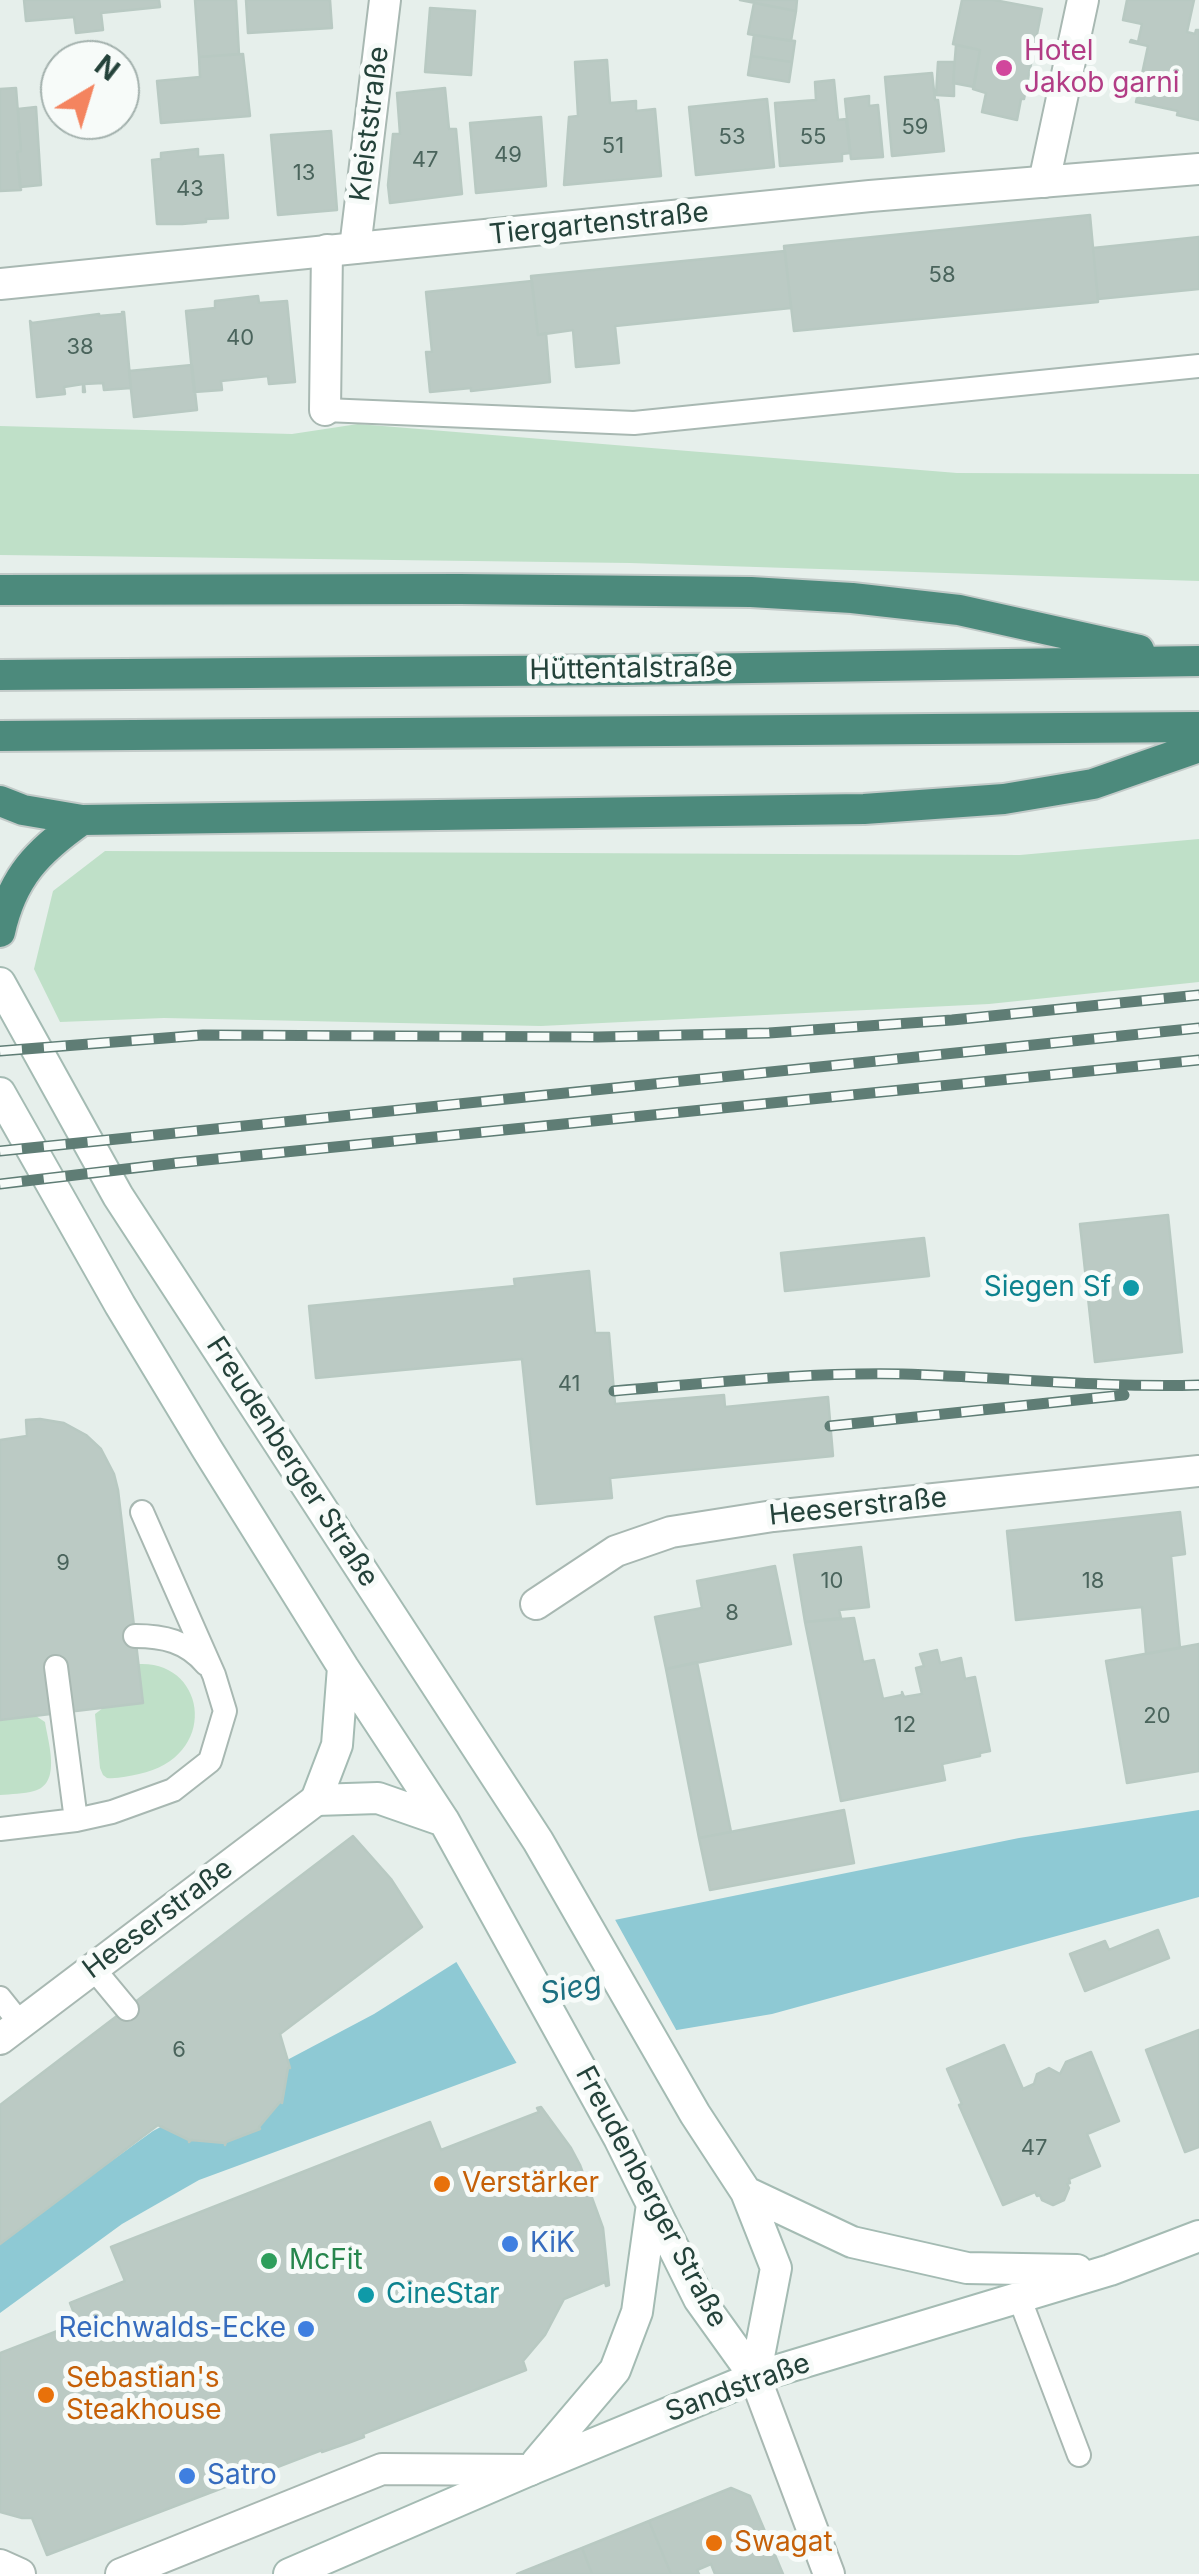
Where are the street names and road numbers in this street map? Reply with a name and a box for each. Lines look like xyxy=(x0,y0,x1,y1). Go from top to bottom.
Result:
street label: Kleiststraße xyxy=(344,44,396,204)
street label: Tiergartenstraße xyxy=(488,196,710,252)
street label: Hüttentalstraße xyxy=(529,650,733,688)
street label: Freudenberger Straße xyxy=(199,1331,385,1593)
street label: Heeserstraße xyxy=(767,1481,949,1533)
street label: Heeserstraße xyxy=(76,1852,240,1986)
street label: Freudenberger Straße xyxy=(568,2061,734,2333)
street label: Sandstraße xyxy=(661,2346,815,2430)

